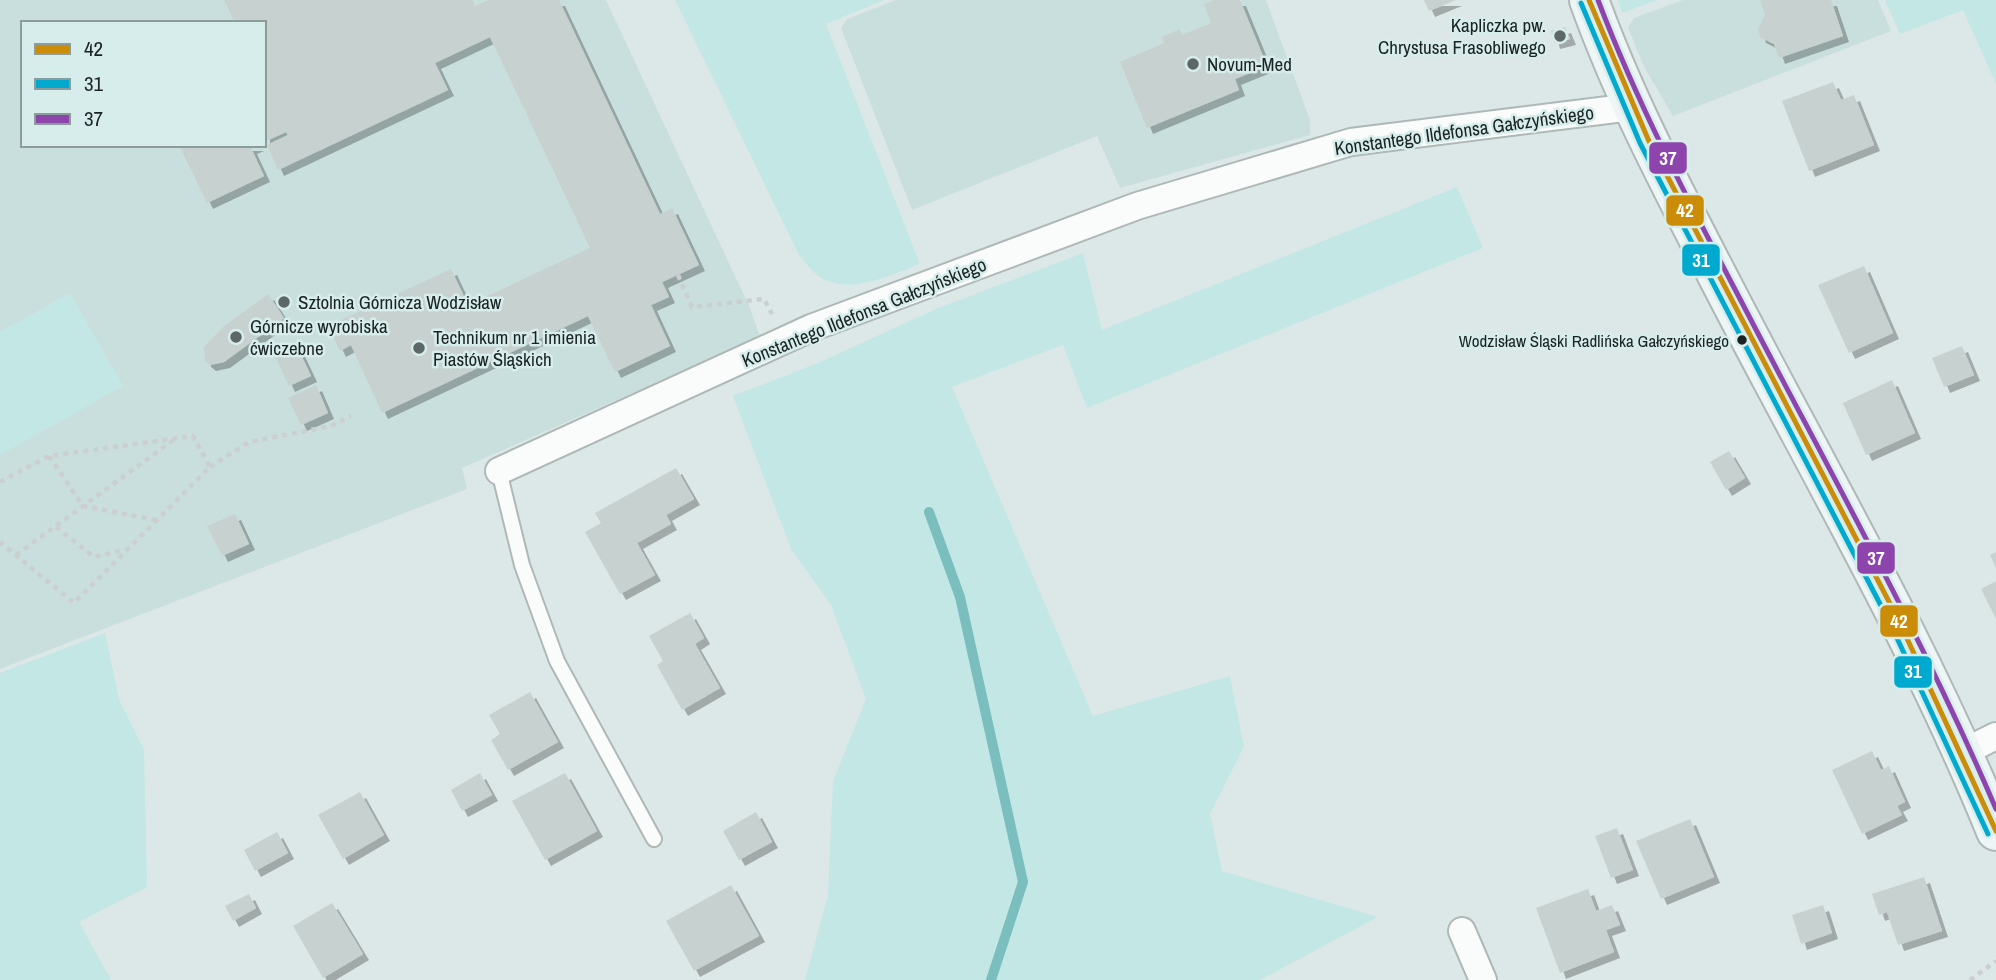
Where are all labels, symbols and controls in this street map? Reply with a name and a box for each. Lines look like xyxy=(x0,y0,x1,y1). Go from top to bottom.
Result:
place label: Kapliczka pw. Chrystusa Frasobliwego xyxy=(1378,12,1546,60)
legend xyxy=(21,21,266,147)
marker: Kapliczka pw. Chrystusa Frasobliwego xyxy=(1552,28,1568,44)
text: 42 xyxy=(84,34,103,63)
place label: Novum-Med xyxy=(1207,51,1292,77)
marker: Novum-Med xyxy=(1185,56,1201,72)
text: 31 xyxy=(84,69,104,98)
street label: Konstantego Ildefonsa Gałczyńskiego xyxy=(1333,99,1595,161)
text: 37 xyxy=(84,104,103,133)
line badge: 37 xyxy=(1648,141,1688,175)
text: 37 xyxy=(1659,145,1677,171)
line badge: 42 xyxy=(1665,194,1705,227)
text: 42 xyxy=(1676,197,1694,223)
line badge: 31 xyxy=(1681,243,1721,277)
text: 31 xyxy=(1692,247,1710,273)
street label: Konstantego Ildefonsa Gałczyńskiego xyxy=(738,251,990,373)
place label: Sztolnia Górnicza Wodzisław xyxy=(298,289,502,315)
marker: Sztolnia Górnicza Wodzisław xyxy=(276,294,292,310)
place label: Górnicze wyrobiska ćwiczebne xyxy=(250,313,388,361)
place label: Technikum nr 1 imienia Piastów Śląskich xyxy=(433,324,596,372)
marker: Górnicze wyrobiska ćwiczebne xyxy=(228,329,244,345)
place label: Wodzisław Śląski Radlińska Gałczyńskiego xyxy=(1459,329,1729,352)
marker: Wodzisław Śląski Radlińska Gałczyńskiego xyxy=(1735,333,1749,347)
marker: Technikum nr 1 imienia Piastów Śląskich xyxy=(411,340,427,356)
line badge: 37 xyxy=(1856,541,1896,575)
text: 37 xyxy=(1867,545,1885,571)
line badge: 42 xyxy=(1879,604,1919,638)
text: 42 xyxy=(1890,608,1908,634)
line badge: 31 xyxy=(1893,655,1933,689)
text: 31 xyxy=(1904,658,1922,684)

